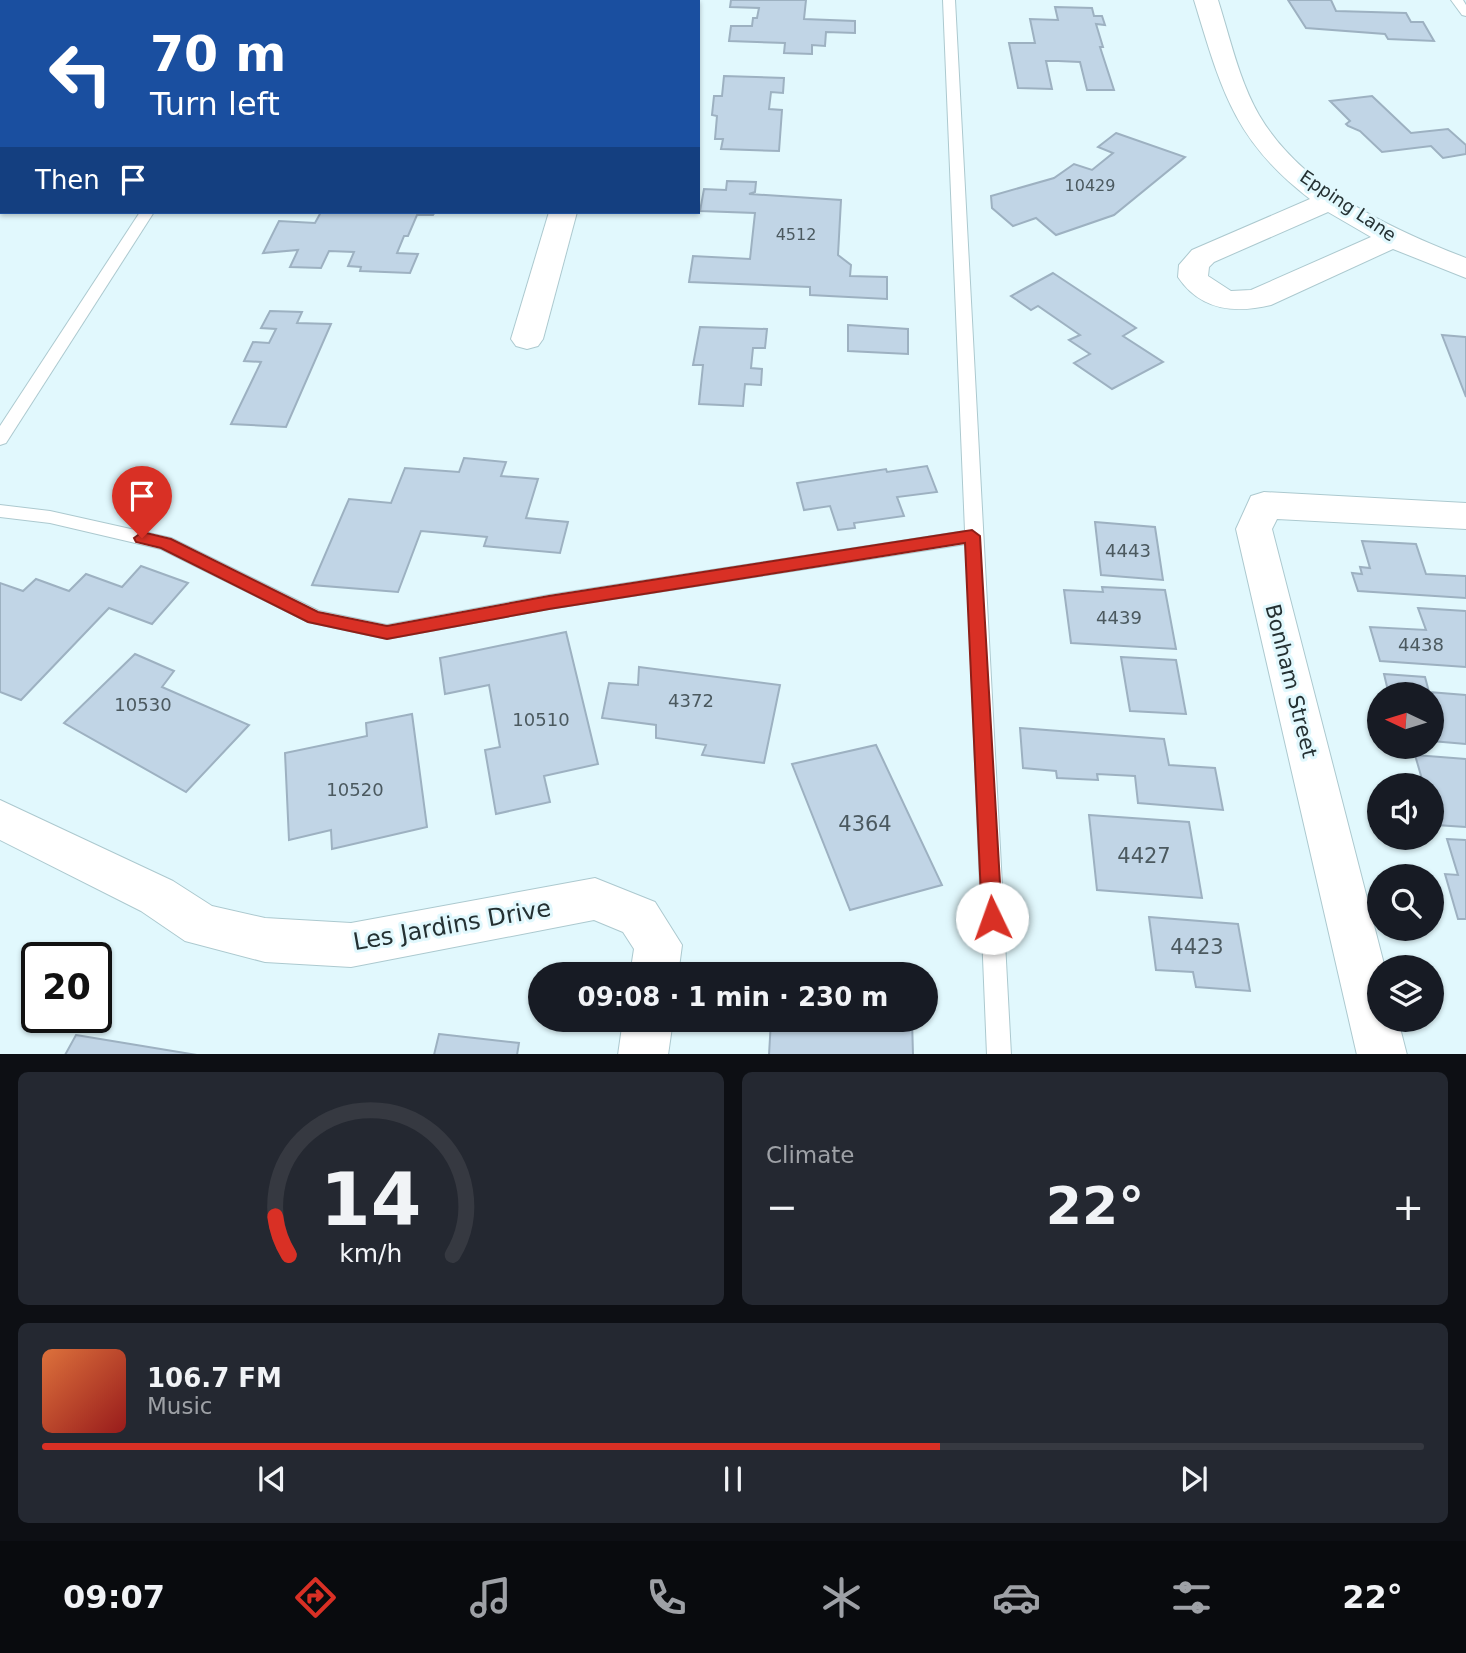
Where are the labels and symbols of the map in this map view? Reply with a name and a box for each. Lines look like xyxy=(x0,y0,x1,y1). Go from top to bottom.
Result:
street label: Epping Lane xyxy=(1296,166,1400,245)
house number: 10429 xyxy=(1065,176,1115,195)
house number: 4512 xyxy=(776,225,816,244)
pin xyxy=(112,466,172,538)
house number: 4443 xyxy=(1105,540,1151,561)
street label: Bonham Street xyxy=(1260,602,1322,760)
house number: 4439 xyxy=(1096,607,1142,628)
house number: 4438 xyxy=(1398,634,1444,655)
north arrow xyxy=(1367,682,1444,760)
house number: 4372 xyxy=(668,690,714,711)
house number: 10530 xyxy=(114,694,172,715)
house number: 10510 xyxy=(512,709,570,730)
house number: 10520 xyxy=(326,779,384,800)
house number: 4364 xyxy=(838,812,892,836)
house number: 4427 xyxy=(1117,844,1171,868)
position arrow xyxy=(955,881,1029,955)
street label: Les Jardins Drive xyxy=(351,894,553,956)
house number: 4423 xyxy=(1170,935,1224,959)
speed limit sign: 20 xyxy=(21,942,112,1033)

